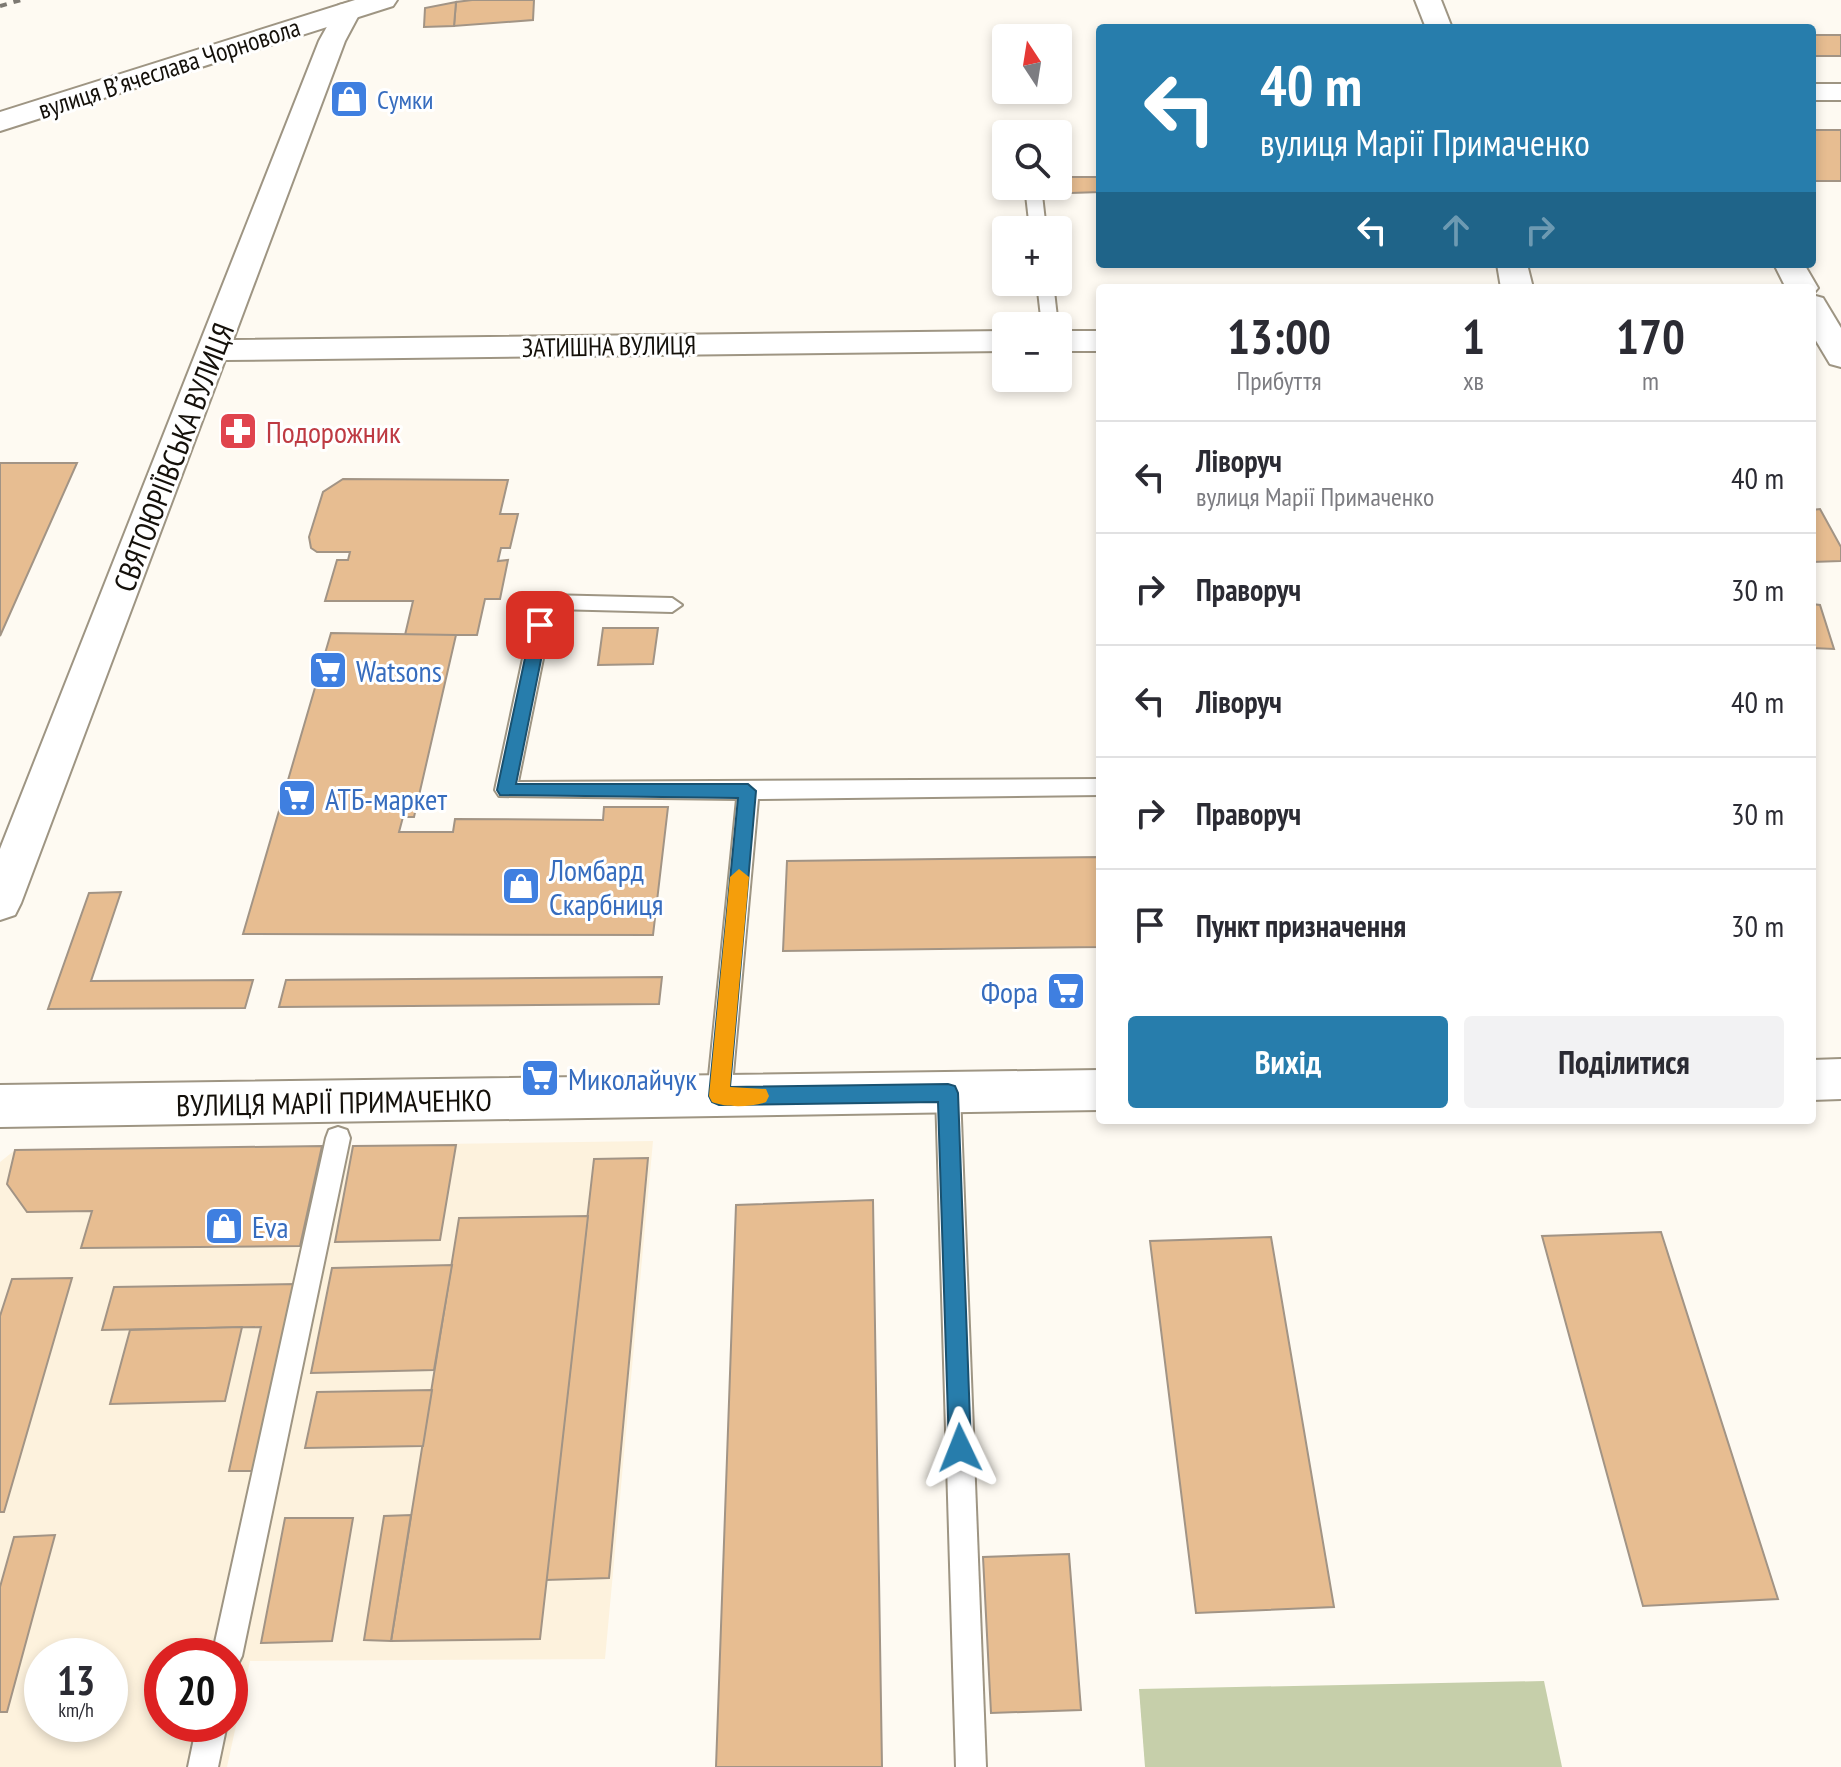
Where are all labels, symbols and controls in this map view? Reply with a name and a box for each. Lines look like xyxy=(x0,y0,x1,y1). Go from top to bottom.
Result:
street label: вулиця Вʼячеслава Чорновола xyxy=(34,10,304,126)
north arrow xyxy=(992,24,1072,104)
map controls xyxy=(992,24,1072,392)
text: 40 m xyxy=(1260,49,1362,121)
icon: left xyxy=(1128,56,1232,160)
shop icon: Сумки xyxy=(328,78,370,120)
place label: Сумки xyxy=(377,83,434,116)
text: вулиця Марії Примаченко xyxy=(1260,119,1590,166)
button: search xyxy=(992,120,1072,200)
icon: left xyxy=(1350,208,1394,252)
icon: ahead xyxy=(1434,208,1478,252)
icon: right xyxy=(1518,208,1562,252)
button: + xyxy=(992,216,1072,296)
text: 13:00 xyxy=(1227,305,1331,367)
text: 1 xyxy=(1462,305,1485,367)
text: 170 xyxy=(1616,305,1685,367)
button: − xyxy=(992,312,1072,392)
street label: СВЯТОЮРІЇВСЬКА ВУЛИЦЯ xyxy=(104,317,242,597)
street label: ЗАТИШНА ВУЛИЦЯ xyxy=(522,328,696,364)
text: Прибуття xyxy=(1236,364,1322,397)
text: хв xyxy=(1463,364,1484,397)
text: m xyxy=(1642,364,1659,397)
pharmacy icon: Подорожник xyxy=(217,410,259,452)
place label: Подорожник xyxy=(266,412,401,451)
text: Ліворуч xyxy=(1196,441,1282,480)
icon: left xyxy=(1128,455,1172,499)
text: 40 m xyxy=(1731,458,1784,497)
text: вулиця Марії Примаченко xyxy=(1196,480,1434,513)
icon: right xyxy=(1128,567,1172,611)
text: Праворуч xyxy=(1196,570,1301,609)
text: 30 m xyxy=(1731,570,1784,609)
pin xyxy=(506,591,574,659)
icon: arrive xyxy=(518,603,562,647)
supermarket icon: Watsons xyxy=(307,649,349,691)
place label: Watsons xyxy=(356,651,442,690)
icon: left xyxy=(1128,679,1172,723)
text: Ліворуч xyxy=(1196,682,1282,721)
text: 40 m xyxy=(1731,682,1784,721)
supermarket icon: АТБ-маркет xyxy=(276,777,318,819)
place label: АТБ-маркет xyxy=(325,779,447,818)
icon: right xyxy=(1128,791,1172,835)
text: Праворуч xyxy=(1196,794,1301,833)
text: 30 m xyxy=(1731,794,1784,833)
place label: Ломбард Скарбниця xyxy=(548,850,663,923)
shop icon: Ломбард Скарбниця xyxy=(500,865,542,907)
icon: arrive xyxy=(1128,903,1172,947)
text: Пункт призначення xyxy=(1196,906,1406,945)
text: 30 m xyxy=(1731,906,1784,945)
supermarket icon: Фора xyxy=(1045,970,1087,1012)
place label: Фора xyxy=(981,972,1038,1011)
button: Вихід xyxy=(1128,1016,1448,1108)
button: Поділитися xyxy=(1464,1016,1784,1108)
supermarket icon: Миколайчук xyxy=(519,1057,561,1099)
place label: Миколайчук xyxy=(568,1059,697,1098)
street label: ВУЛИЦЯ МАРІЇ ПРИМАЧЕНКО xyxy=(176,1080,492,1124)
shop icon: Eva xyxy=(203,1205,245,1247)
place label: Eva xyxy=(252,1207,289,1246)
position arrow xyxy=(918,1406,1002,1490)
speed limit sign: 20 xyxy=(144,1638,248,1742)
text: 13 xyxy=(57,1654,95,1706)
text: km/h xyxy=(58,1697,94,1723)

